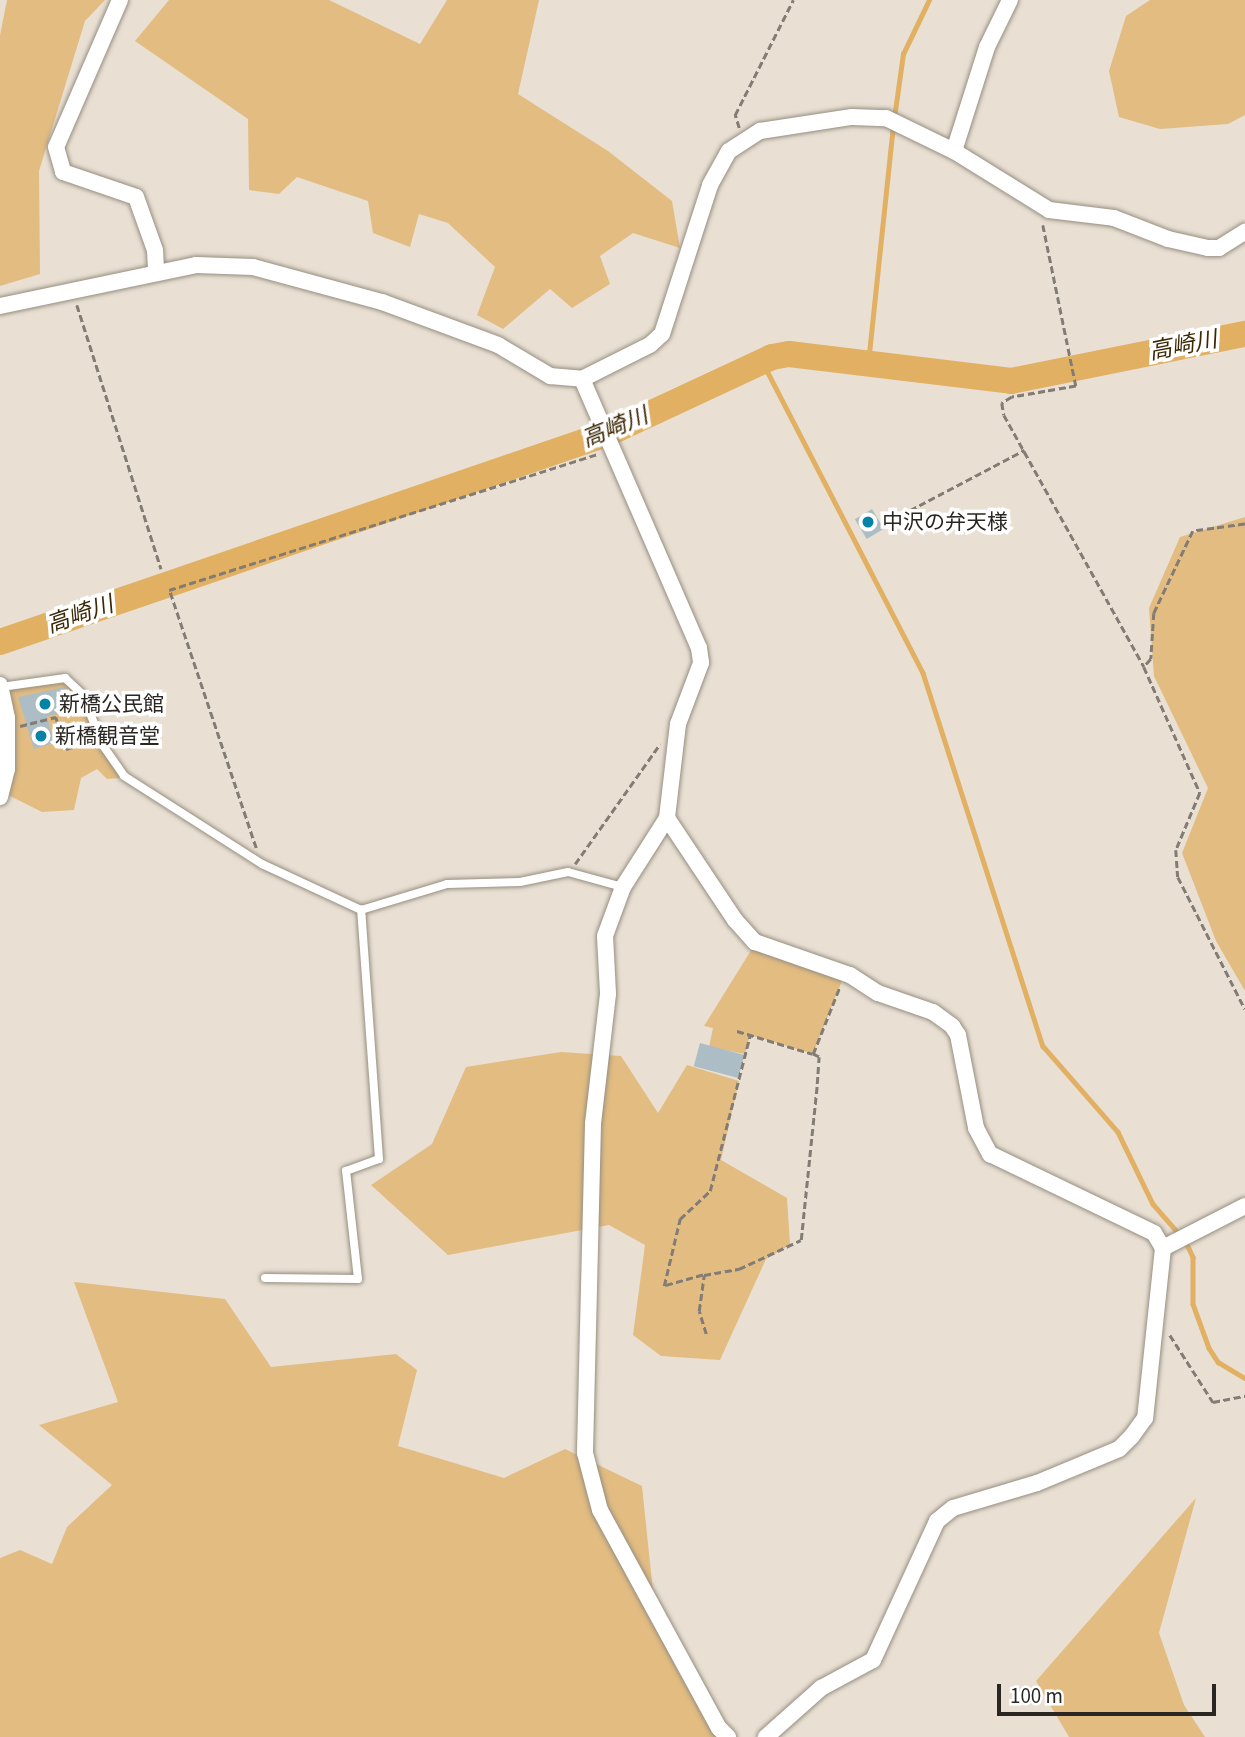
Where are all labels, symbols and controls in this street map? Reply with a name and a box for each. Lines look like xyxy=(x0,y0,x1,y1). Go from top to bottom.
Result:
water label: 高崎川 xyxy=(1147,326,1219,366)
water label: 高崎川 xyxy=(578,402,652,454)
place label: 中沢の弁天様 xyxy=(882,509,1008,535)
marker: 中沢の弁天様 xyxy=(860,514,876,530)
water label: 高崎川 xyxy=(43,591,117,639)
place label: 新橋公民館 xyxy=(59,691,164,717)
marker: 新橋公民館 xyxy=(37,696,53,712)
place label: 新橋観音堂 xyxy=(55,723,160,749)
marker: 新橋観音堂 xyxy=(33,728,49,744)
scale bar xyxy=(1000,1670,1219,1714)
text: 100 m xyxy=(1010,1681,1063,1711)

